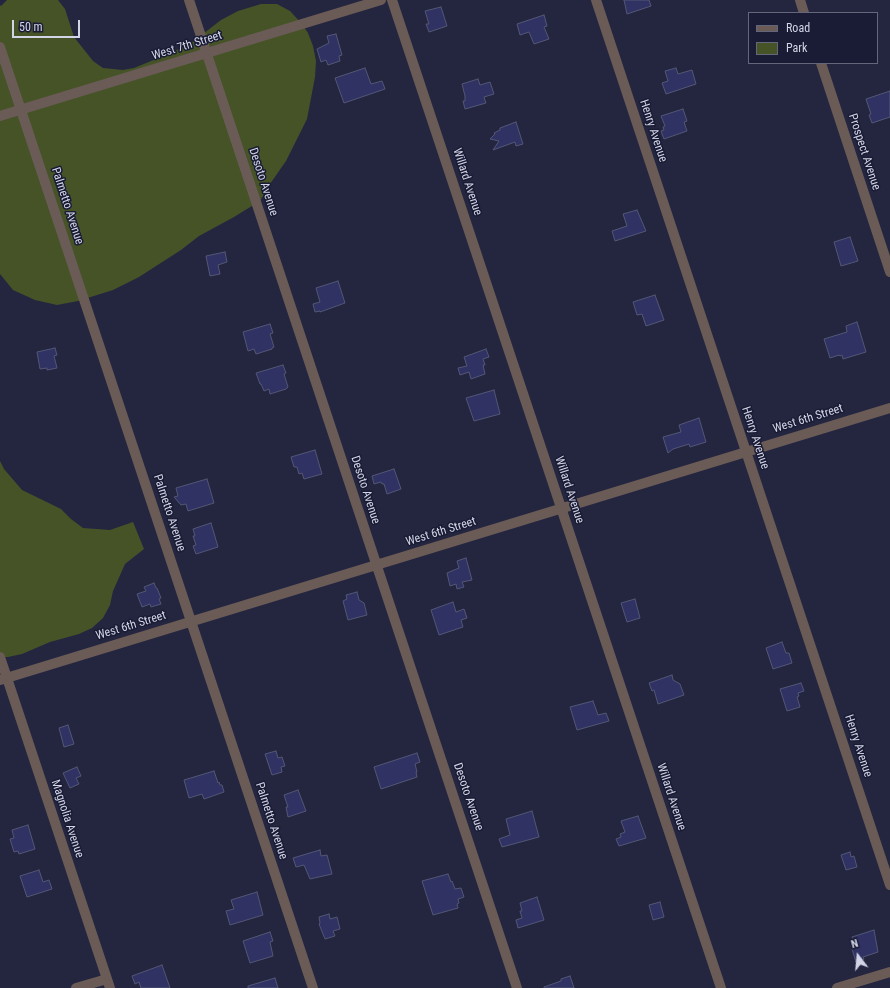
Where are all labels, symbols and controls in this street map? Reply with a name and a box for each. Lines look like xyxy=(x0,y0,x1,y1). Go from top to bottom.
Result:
scale bar xyxy=(14,12,82,38)
legend xyxy=(748,12,878,64)
text: 50 m xyxy=(19,20,43,34)
text: Road xyxy=(786,21,810,35)
street label: West 7th Street xyxy=(150,29,224,63)
text: Park xyxy=(786,41,807,55)
street label: Henry Avenue xyxy=(636,98,670,164)
street label: Prospect Avenue xyxy=(845,112,883,192)
street label: Desoto Avenue xyxy=(245,146,281,218)
street label: Willard Avenue xyxy=(449,147,485,217)
street label: Palmetto Avenue xyxy=(48,166,86,246)
street label: West 6th Street xyxy=(771,402,845,436)
street label: Henry Avenue xyxy=(738,405,772,471)
street label: Desoto Avenue xyxy=(347,454,383,526)
street label: Willard Avenue xyxy=(551,455,587,525)
street label: Palmetto Avenue xyxy=(150,473,188,553)
street label: West 6th Street xyxy=(404,515,478,549)
street label: West 6th Street xyxy=(94,609,168,643)
street label: Henry Avenue xyxy=(841,713,875,779)
street label: Desoto Avenue xyxy=(450,761,486,833)
street label: Willard Avenue xyxy=(653,762,689,832)
street label: Magnolia Avenue xyxy=(48,778,86,860)
street label: Palmetto Avenue xyxy=(252,781,290,861)
north arrow xyxy=(838,936,878,976)
text: N xyxy=(850,937,860,951)

